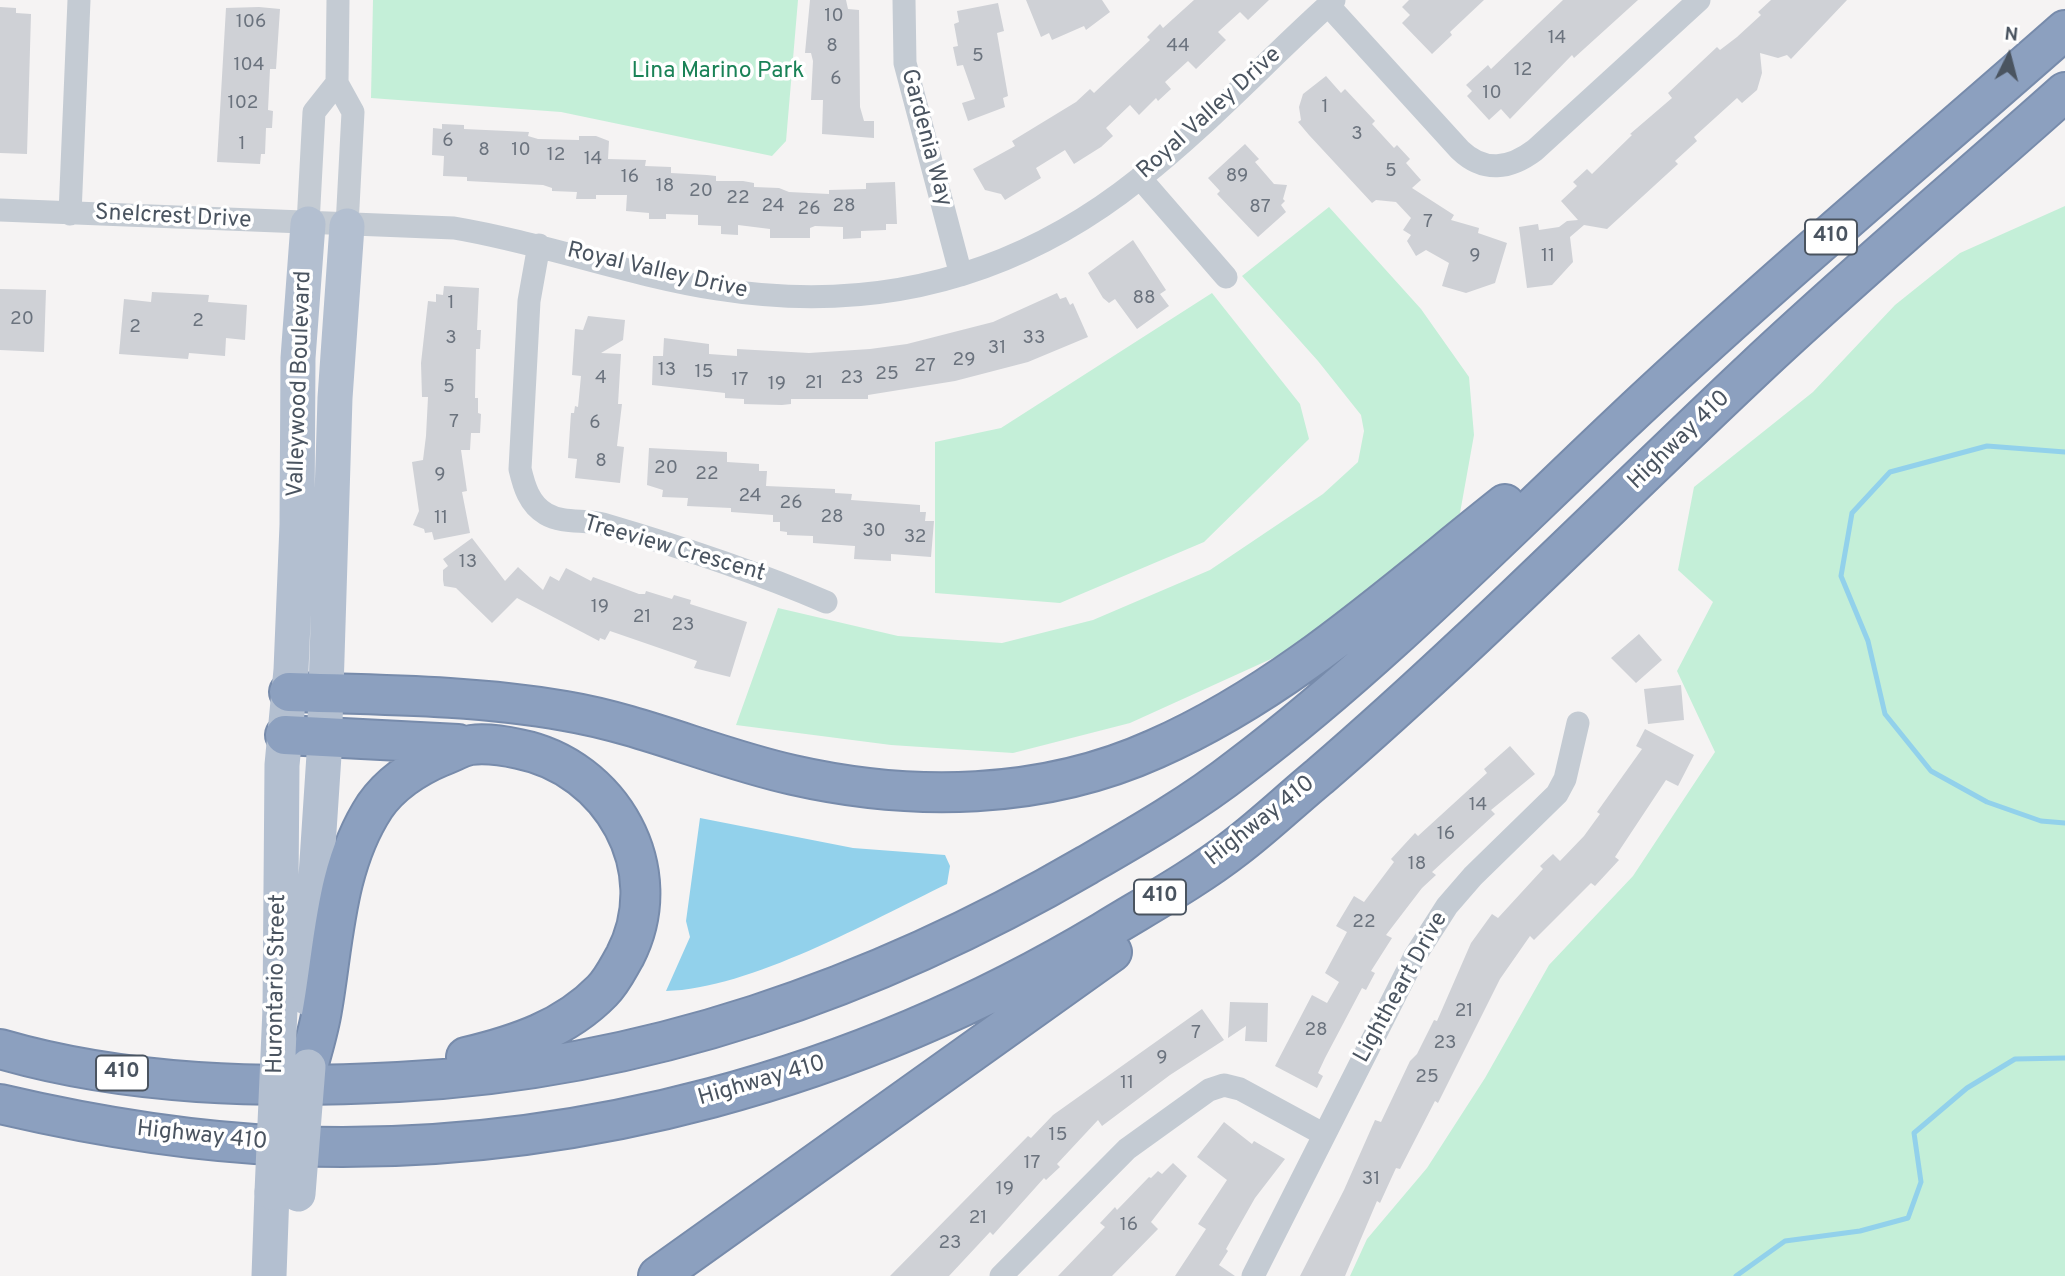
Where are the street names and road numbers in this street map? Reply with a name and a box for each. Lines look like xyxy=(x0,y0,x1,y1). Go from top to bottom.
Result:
street label: Royal Valley Drive xyxy=(1132,42,1288,186)
street label: Gardenia Way xyxy=(893,66,957,210)
street label: Snelcrest Drive xyxy=(94,200,252,236)
road number: 410 xyxy=(1805,219,1857,254)
street label: Royal Valley Drive xyxy=(564,238,750,306)
street label: Valleywood Boulevard xyxy=(283,270,319,498)
street label: Highway 410 xyxy=(1623,386,1737,496)
street label: Treeview Crescent xyxy=(580,511,768,589)
street label: Highway 410 xyxy=(1201,771,1321,873)
road number: 410 xyxy=(1134,880,1186,914)
street label: Hurontario Street xyxy=(263,894,293,1074)
street label: Lightheart Drive xyxy=(1349,908,1455,1068)
street label: Highway 410 xyxy=(695,1051,829,1113)
road number: 410 xyxy=(96,1056,148,1090)
street label: Highway 410 xyxy=(135,1116,269,1158)

